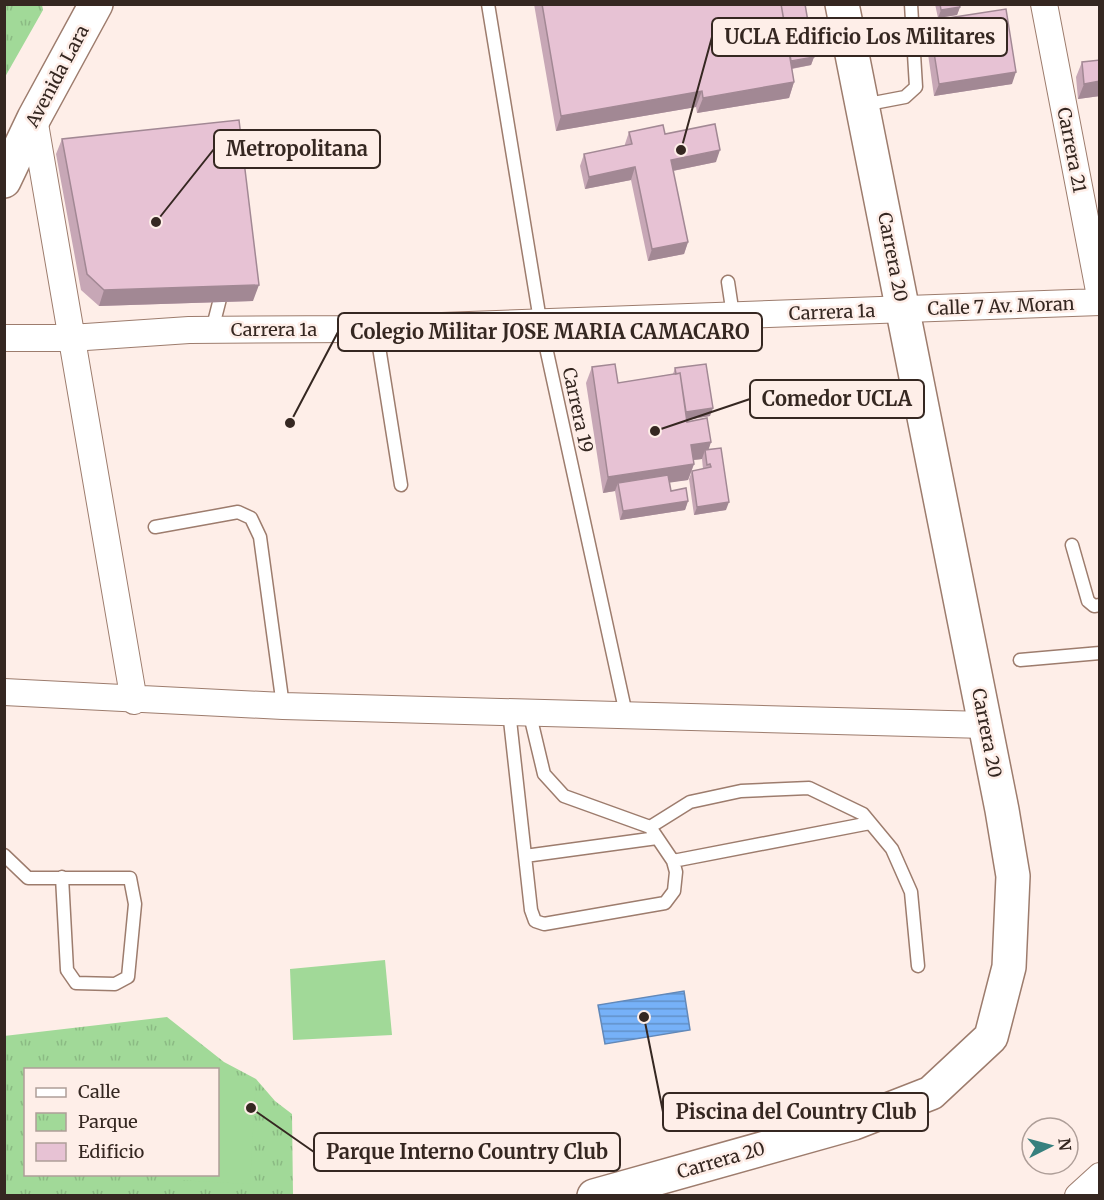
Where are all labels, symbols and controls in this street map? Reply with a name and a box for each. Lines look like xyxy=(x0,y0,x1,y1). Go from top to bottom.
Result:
callout: UCLA Edificio Los Militares xyxy=(712,18,1007,56)
street label: Avenida Lara xyxy=(20,21,94,132)
text: UCLA Edificio Los Militares xyxy=(725,24,995,49)
street label: Carrera 21 xyxy=(1052,105,1092,195)
callout: Metropolitana xyxy=(214,130,380,168)
text: Metropolitana xyxy=(226,136,368,161)
street label: Carrera 20 xyxy=(873,210,913,304)
street label: Calle 7 Av. Moran xyxy=(927,292,1075,320)
street label: Carrera 1a xyxy=(788,299,876,325)
callout: Colegio Militar JOSE MARIA CAMACARO xyxy=(338,313,762,351)
street label: Carrera 1a xyxy=(231,318,318,341)
text: Colegio Militar JOSE MARIA CAMACARO xyxy=(350,319,750,344)
street label: Carrera 19 xyxy=(558,365,598,455)
callout: Comedor UCLA xyxy=(750,380,924,418)
text: Comedor UCLA xyxy=(762,386,913,411)
street label: Carrera 20 xyxy=(967,686,1007,780)
legend xyxy=(24,1068,219,1176)
text: Calle xyxy=(78,1080,120,1103)
callout: Piscina del Country Club xyxy=(663,1093,928,1131)
text: Piscina del Country Club xyxy=(676,1099,916,1124)
text: Parque xyxy=(78,1110,138,1133)
north arrow xyxy=(1020,1116,1080,1176)
callout: Parque Interno Country Club xyxy=(314,1133,620,1171)
street label: Carrera 20 xyxy=(674,1136,768,1184)
text: N xyxy=(1054,1137,1076,1152)
text: Parque Interno Country Club xyxy=(326,1139,608,1164)
text: Edificio xyxy=(78,1140,144,1163)

